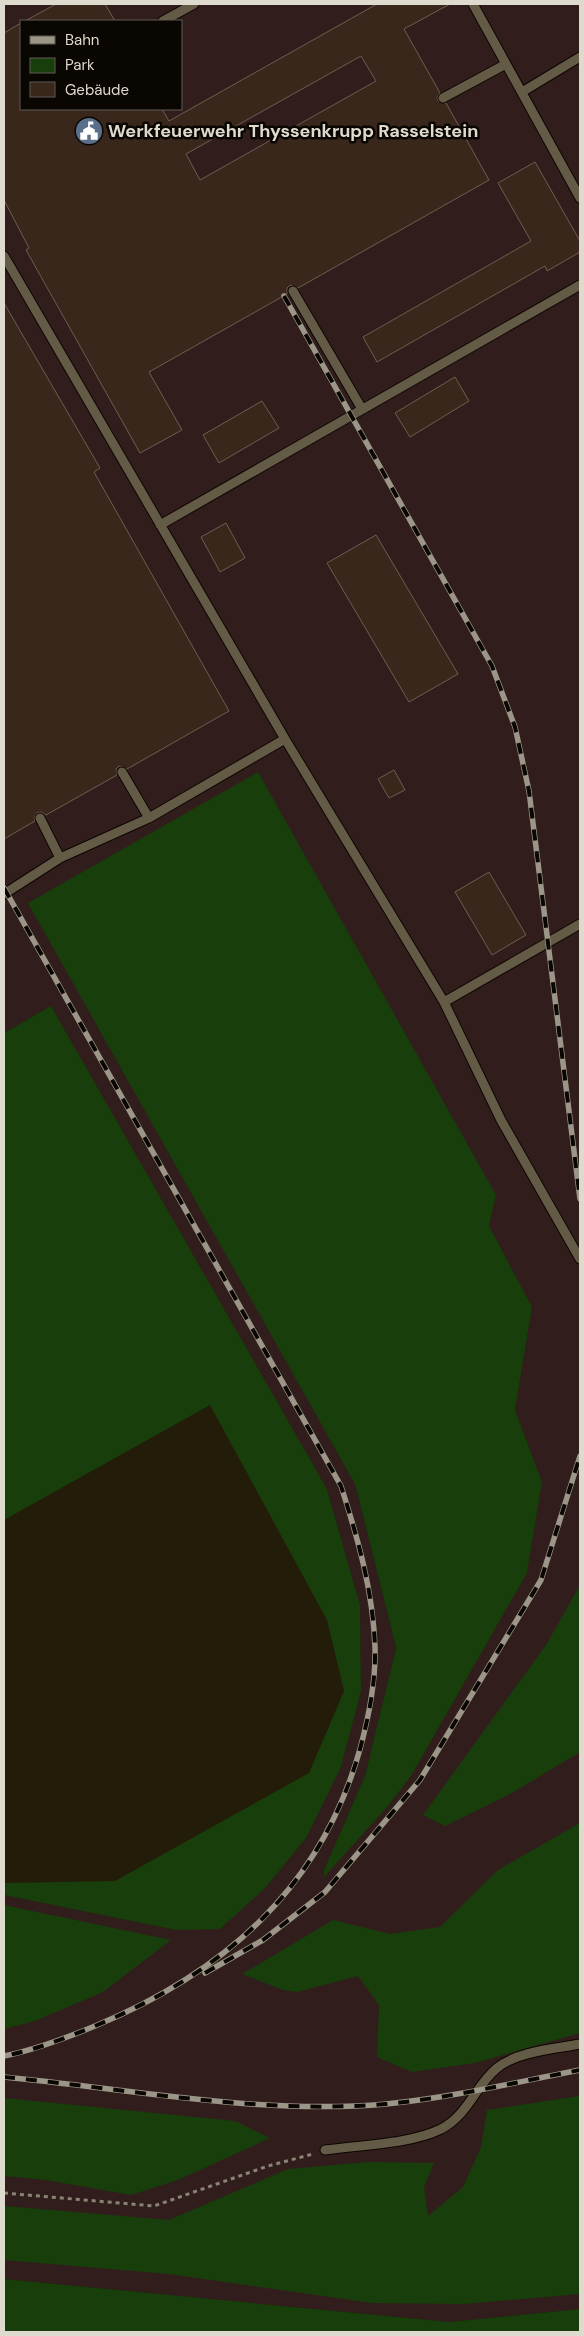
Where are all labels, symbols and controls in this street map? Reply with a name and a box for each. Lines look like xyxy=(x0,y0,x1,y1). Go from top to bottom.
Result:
legend xyxy=(20,20,182,110)
text: Bahn xyxy=(65,30,99,50)
text: Park xyxy=(65,55,95,75)
text: Gebäude xyxy=(65,80,129,100)
public building icon: Werkfeuerwehr Thyssenkrupp Rasselstein xyxy=(74,116,104,146)
place label: Werkfeuerwehr Thyssenkrupp Rasselstein xyxy=(108,119,478,143)

